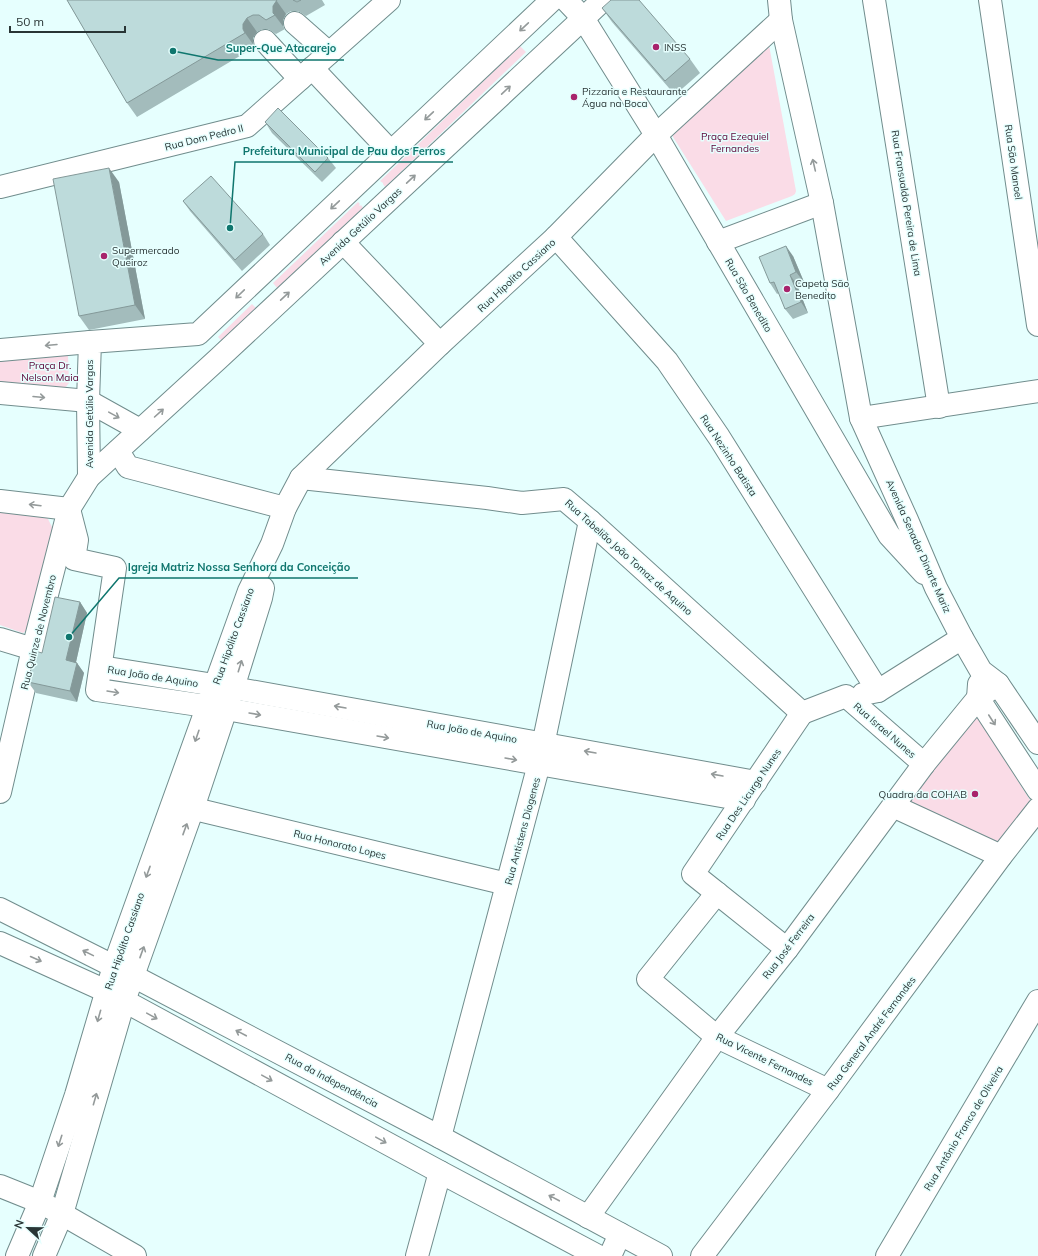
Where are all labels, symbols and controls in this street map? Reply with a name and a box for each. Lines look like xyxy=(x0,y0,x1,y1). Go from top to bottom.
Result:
scale bar xyxy=(10,8,125,34)
text: 50 m xyxy=(16,14,44,29)
one-way arrow xyxy=(519,22,529,32)
callout: Super-Que Atacarejo xyxy=(218,37,344,60)
text: Super-Que Atacarejo xyxy=(226,41,337,55)
place label: INSS xyxy=(664,41,687,54)
marker: INSS xyxy=(651,42,661,52)
one-way arrow xyxy=(501,85,511,95)
place label: Pizzaria e Restaurante Água na Boca xyxy=(582,85,687,110)
marker: Pizzaria e Restaurante Água na Boca xyxy=(569,92,579,102)
one-way arrow xyxy=(425,111,435,120)
street label: Rua Dom Pedro II xyxy=(163,121,245,154)
street label: Rua São Manoel xyxy=(1002,124,1025,201)
street label: Rua Fransualdo Pereira de Lima xyxy=(889,129,924,277)
park label: Praça Ezequiel Fernandes xyxy=(701,130,769,155)
callout: Prefeitura Municipal de Pau dos Ferros xyxy=(235,139,453,162)
text: Prefeitura Municipal de Pau dos Ferros xyxy=(243,144,446,158)
one-way arrow xyxy=(809,158,817,171)
one-way arrow xyxy=(406,174,416,184)
street label: Avenida Getúlio Vargas xyxy=(316,185,405,268)
one-way arrow xyxy=(330,201,340,210)
street label: Rua Hipolito Cassiano xyxy=(475,236,558,315)
place label: Supermercado Queiroz xyxy=(112,244,180,269)
marker: Supermercado Queiroz xyxy=(99,251,109,261)
street label: Rua São Benedito xyxy=(722,256,775,335)
place label: Capeta São Benedito xyxy=(795,277,849,302)
marker: Capeta São Benedito xyxy=(782,284,792,294)
one-way arrow xyxy=(235,290,245,299)
one-way arrow xyxy=(280,291,290,301)
one-way arrow xyxy=(45,342,58,349)
park label: Praça Dr. Nelson Maia xyxy=(21,359,79,384)
street label: Avenida Getúlio Vargas xyxy=(83,360,96,468)
one-way arrow xyxy=(32,393,45,400)
one-way arrow xyxy=(154,408,164,417)
one-way arrow xyxy=(108,412,120,420)
street label: Rua Nezinho Batista xyxy=(697,412,760,499)
street label: Avenida Senador Dinarte Mariz xyxy=(883,477,954,615)
street label: Rua Tabelião João Tomaz de Aquino xyxy=(562,497,695,618)
one-way arrow xyxy=(29,501,42,509)
callout: Igreja Matriz Nossa Senhora da Conceição xyxy=(119,555,358,578)
text: Igreja Matriz Nossa Senhora da Conceição xyxy=(128,560,351,574)
street label: Rua Quinze de Novembro xyxy=(18,573,59,691)
street label: Rua Hipólito Cassiano xyxy=(210,586,257,686)
one-way arrow xyxy=(237,660,244,673)
street label: Rua João de Aquino xyxy=(107,663,199,690)
one-way arrow xyxy=(106,688,119,696)
street label: Rua Israel Nunes xyxy=(851,700,919,761)
one-way arrow xyxy=(334,703,347,711)
one-way arrow xyxy=(248,711,261,719)
one-way arrow xyxy=(988,714,996,725)
street label: Rua João de Aquino xyxy=(426,717,518,746)
one-way arrow xyxy=(192,730,200,742)
one-way arrow xyxy=(376,733,389,741)
street label: Rua Des Licurgo Nunes xyxy=(713,746,784,843)
one-way arrow xyxy=(583,748,596,756)
one-way arrow xyxy=(504,755,517,763)
one-way arrow xyxy=(711,771,724,779)
street label: Rua Antistens Diogenes xyxy=(502,776,543,886)
place label: Quadra da COHAB xyxy=(879,788,967,801)
marker: Quadra da COHAB xyxy=(970,789,980,799)
one-way arrow xyxy=(182,823,189,836)
street label: Rua Honorato Lopes xyxy=(292,827,388,862)
one-way arrow xyxy=(144,865,152,877)
street label: Rua Hipólito Cassiano xyxy=(102,890,147,992)
street label: Rua José Ferreira xyxy=(760,911,817,982)
one-way arrow xyxy=(138,946,146,958)
one-way arrow xyxy=(83,949,95,956)
one-way arrow xyxy=(29,956,41,963)
street label: Rua General André Fernandes xyxy=(824,974,919,1093)
one-way arrow xyxy=(95,1010,102,1023)
one-way arrow xyxy=(146,1013,158,1020)
one-way arrow xyxy=(235,1028,247,1036)
street label: Rua Vicente Fernandes xyxy=(714,1030,816,1089)
street label: Rua da Independência xyxy=(283,1050,381,1111)
street label: Rua Antônio Franco de Oliveira xyxy=(921,1063,1006,1193)
one-way arrow xyxy=(261,1075,273,1082)
one-way arrow xyxy=(92,1093,99,1106)
one-way arrow xyxy=(56,1134,64,1146)
one-way arrow xyxy=(375,1137,387,1145)
one-way arrow xyxy=(548,1194,560,1202)
north arrow xyxy=(8,1208,48,1248)
text: N xyxy=(11,1218,27,1231)

